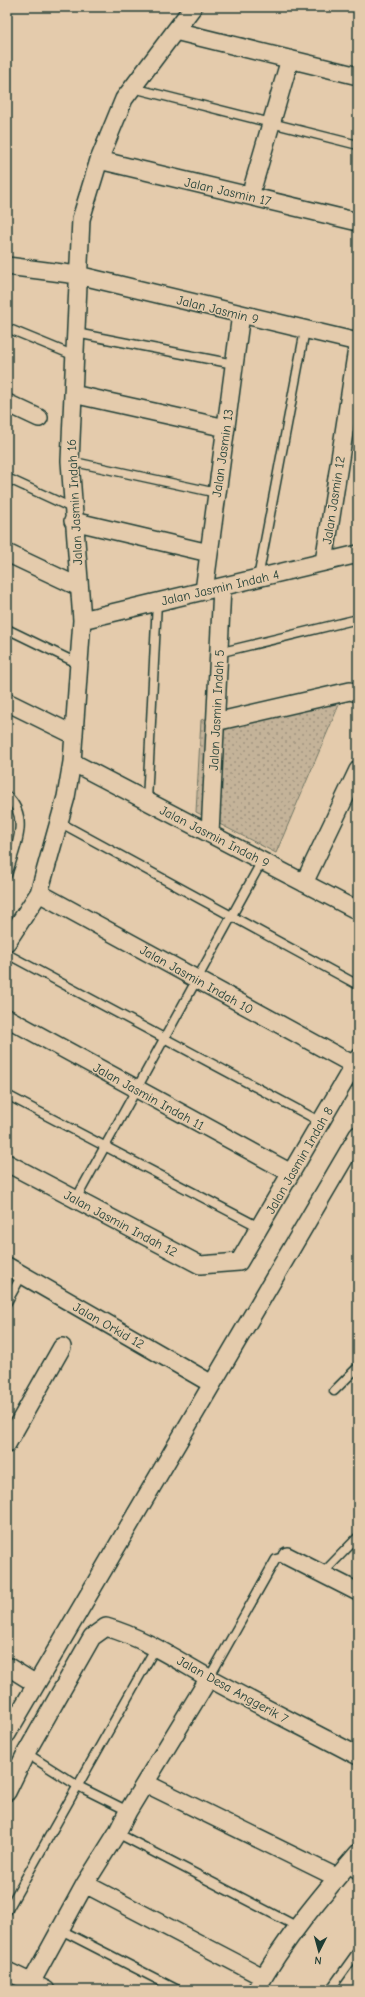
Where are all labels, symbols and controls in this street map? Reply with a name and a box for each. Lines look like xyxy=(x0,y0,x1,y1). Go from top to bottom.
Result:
street label: Jalan Jasmin 17 xyxy=(183,174,273,209)
street label: Jalan Jasmin 9 xyxy=(175,292,261,327)
street label: Jalan Jasmin 13 xyxy=(209,408,236,498)
street label: Jalan Jasmin Indah 16 xyxy=(64,438,85,565)
street label: Jalan Jasmin 12 xyxy=(319,455,348,545)
street label: Jalan Jasmin Indah 4 xyxy=(160,567,281,608)
street label: Jalan Jasmin Indah 5 xyxy=(206,649,227,771)
street label: Jalan Jasmin Indah 9 xyxy=(157,802,272,871)
street label: Jalan Jasmin Indah 10 xyxy=(137,942,256,1017)
street label: Jalan Jasmin Indah 11 xyxy=(91,1060,207,1133)
street label: Jalan Jasmin Indah 8 xyxy=(263,1104,336,1216)
street label: Jalan Jasmin Indah 12 xyxy=(62,1187,180,1260)
street label: Jalan Orkid 12 xyxy=(70,1299,147,1352)
street label: Jalan Desa Anggerik 7 xyxy=(175,1653,291,1726)
north arrow xyxy=(299,1931,339,1971)
text: N xyxy=(314,1954,322,1967)

